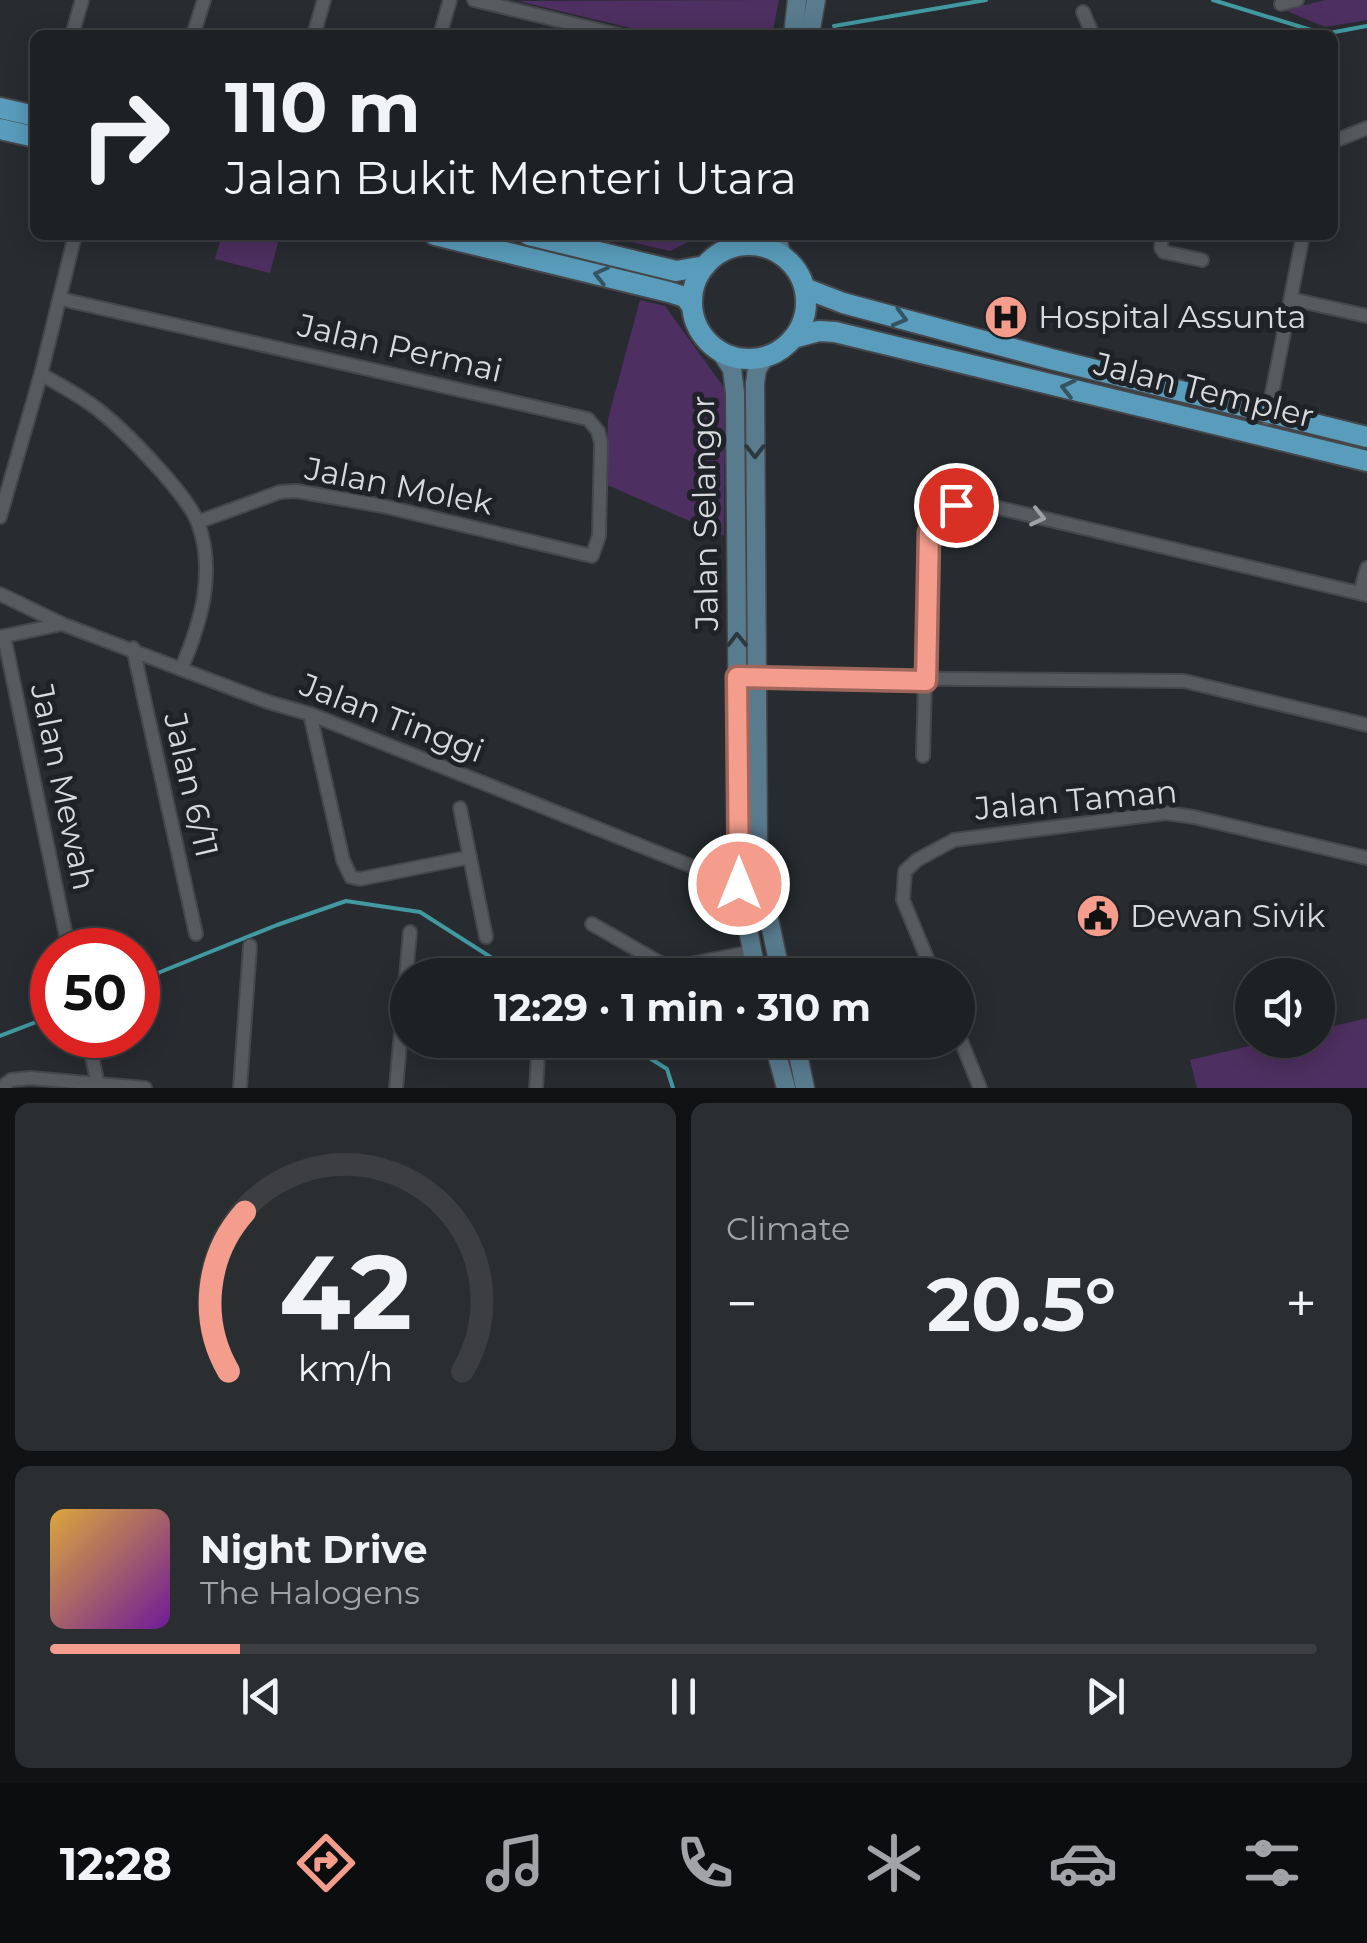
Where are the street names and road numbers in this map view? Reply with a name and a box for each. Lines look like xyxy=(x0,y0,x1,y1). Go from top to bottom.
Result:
street label: Jalan Permai xyxy=(293,305,506,390)
street label: Jalan Templer xyxy=(1089,343,1318,436)
street label: Jalan Selangor xyxy=(683,395,726,632)
street label: Jalan Molek xyxy=(301,448,496,523)
street label: Jalan Tinggi xyxy=(294,664,489,770)
street label: Jalan Mewah xyxy=(22,679,104,894)
street label: Jalan 6/11 xyxy=(156,708,227,861)
street label: Jalan Taman xyxy=(972,771,1179,828)

